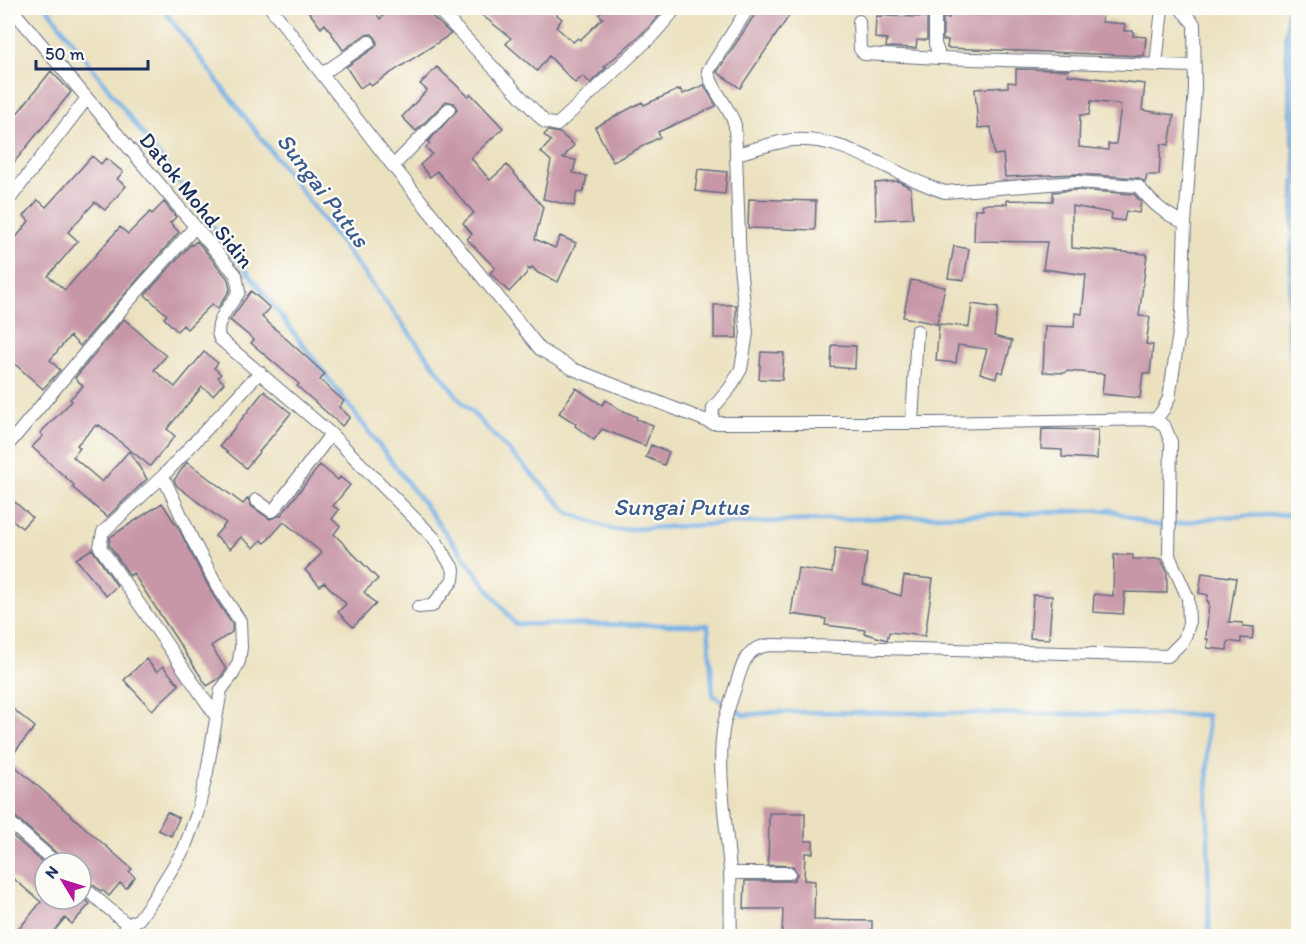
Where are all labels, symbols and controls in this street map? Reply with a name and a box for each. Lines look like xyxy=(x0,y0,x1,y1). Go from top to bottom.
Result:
scale bar xyxy=(36,33,148,71)
text: 50 m xyxy=(45,43,85,65)
street label: Datok Mohd Sidin xyxy=(134,127,260,274)
water label: Sungai Putus xyxy=(271,127,377,254)
water label: Sungai Putus xyxy=(613,492,750,521)
north arrow xyxy=(33,851,93,911)
text: N xyxy=(41,862,62,882)

